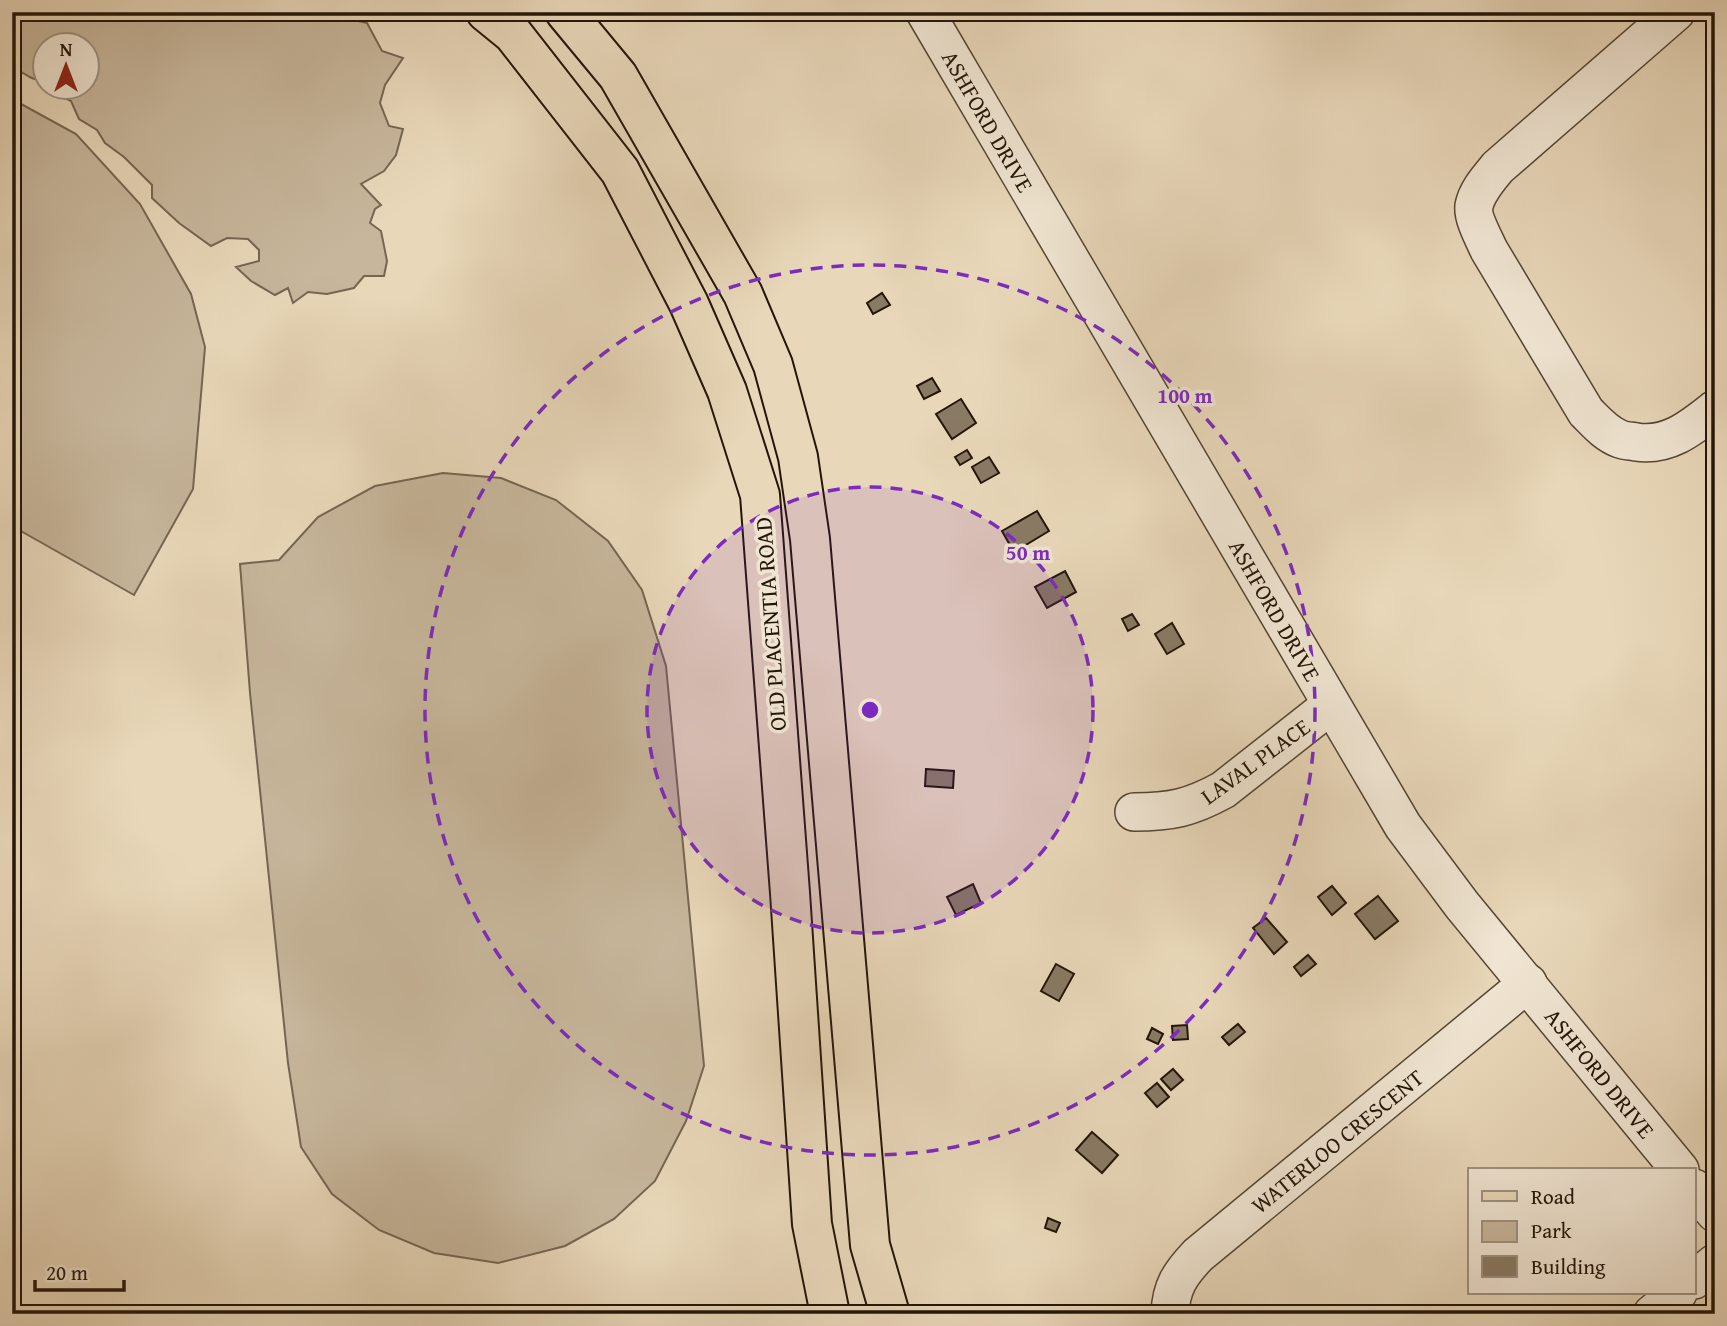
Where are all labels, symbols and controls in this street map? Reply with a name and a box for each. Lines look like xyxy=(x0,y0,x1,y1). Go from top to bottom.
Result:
north arrow xyxy=(32,32,102,102)
text: N xyxy=(60,35,73,63)
street label: ASHFORD DRIVE xyxy=(934,44,1042,198)
text: 100 m xyxy=(1157,380,1213,411)
street label: OLD PLACENTIA ROAD xyxy=(746,516,794,732)
street label: ASHFORD DRIVE xyxy=(1221,533,1329,687)
text: 50 m xyxy=(1006,537,1050,568)
centre of rings xyxy=(858,698,882,722)
street label: LAVAL PLACE xyxy=(1194,710,1316,812)
street label: ASHFORD DRIVE xyxy=(1537,1001,1663,1145)
street label: WATERLOO CRESCENT xyxy=(1244,1061,1430,1221)
legend xyxy=(1468,1168,1696,1294)
text: Road xyxy=(1531,1181,1576,1212)
text: Park xyxy=(1531,1215,1572,1246)
scale bar xyxy=(35,1249,124,1293)
text: Building xyxy=(1531,1251,1606,1282)
text: 20 m xyxy=(46,1257,88,1288)

